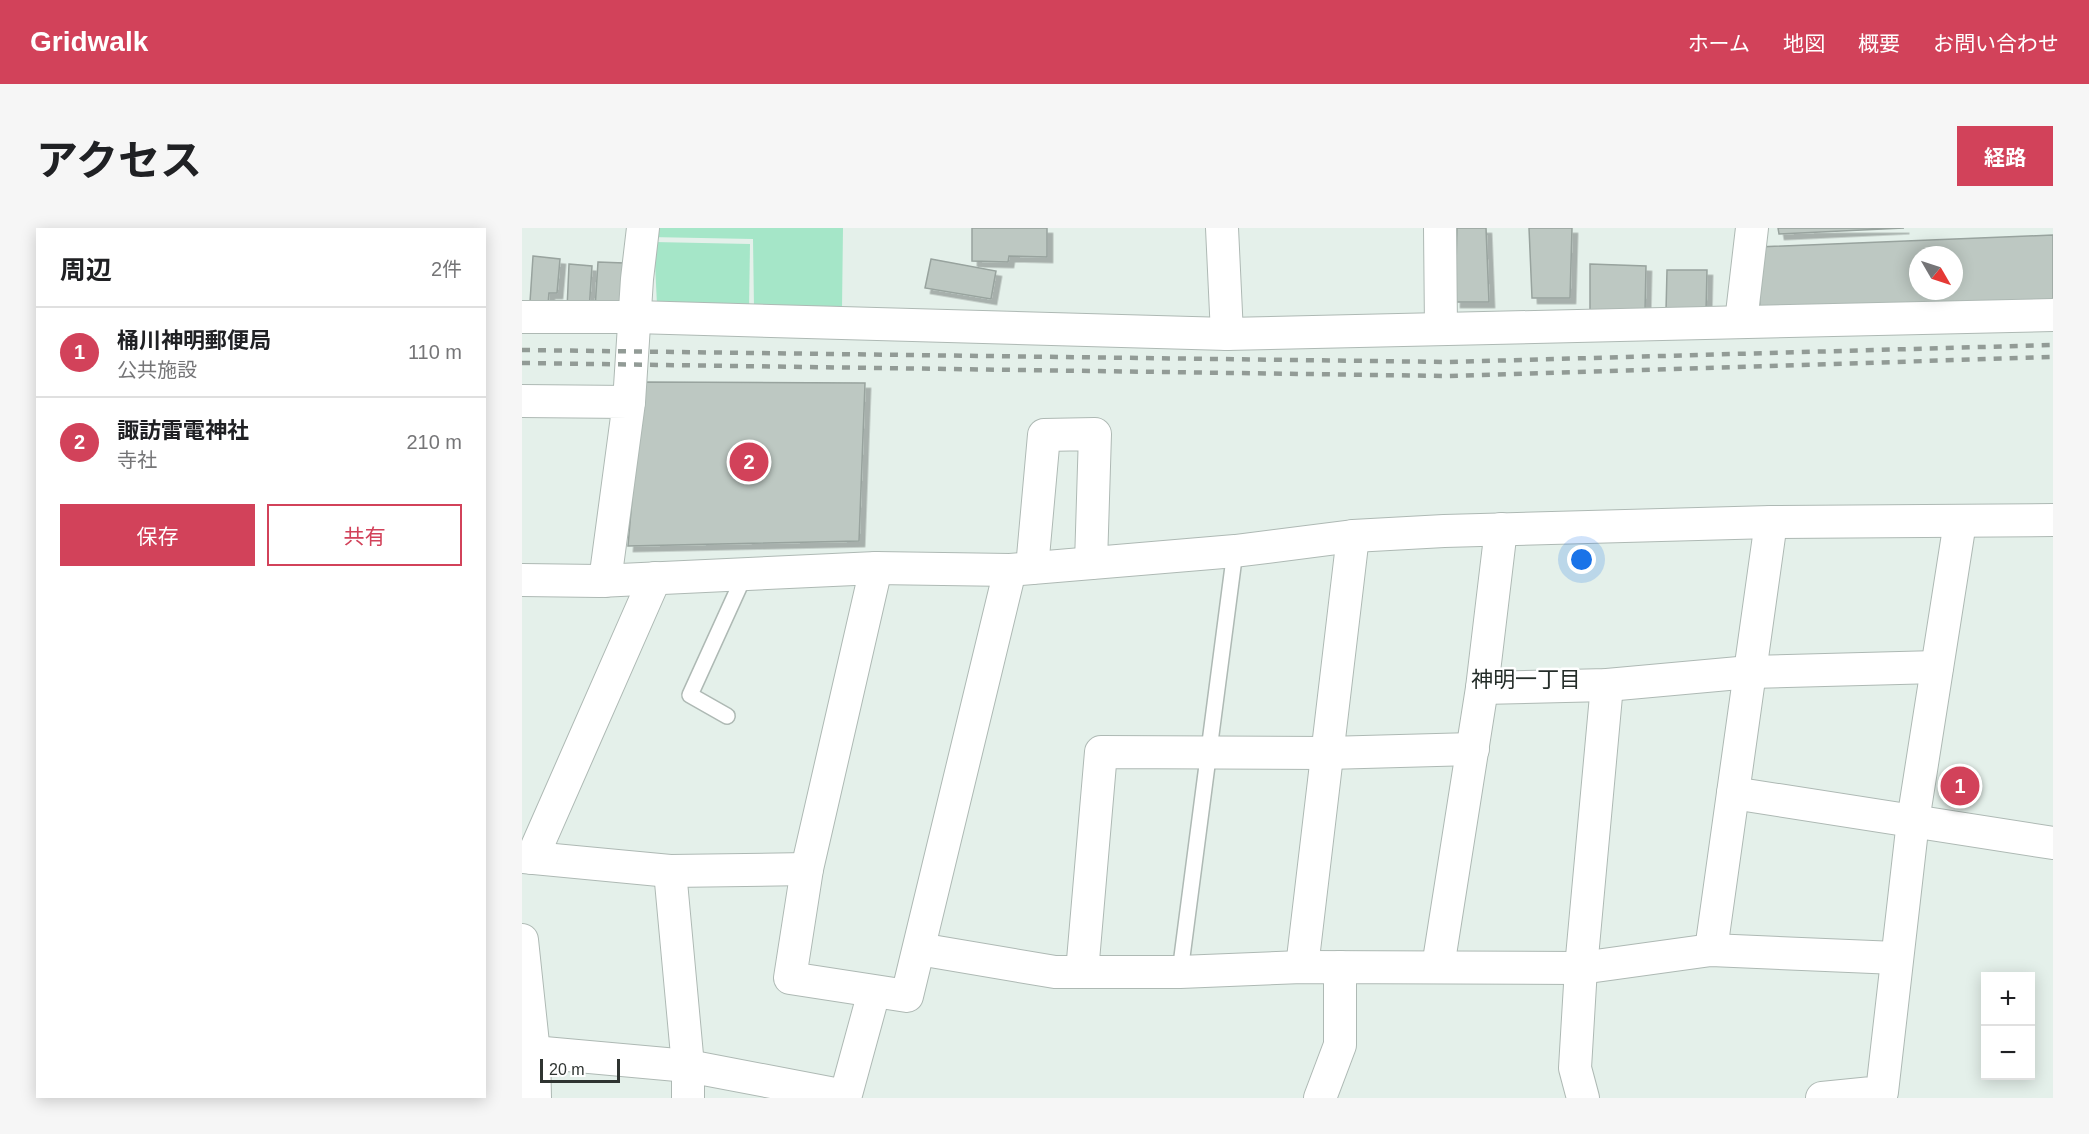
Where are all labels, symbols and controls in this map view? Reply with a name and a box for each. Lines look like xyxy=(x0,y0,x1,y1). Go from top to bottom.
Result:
text: Gridwalk xyxy=(30,26,148,57)
text: ホーム xyxy=(1688,32,1750,55)
text: 地図 xyxy=(1783,32,1825,55)
text: 概要 xyxy=(1858,32,1900,55)
text: お問い合わせ xyxy=(1933,32,2059,55)
button: 経路 xyxy=(1957,126,2053,186)
text: アクセス xyxy=(36,137,202,184)
north arrow xyxy=(1909,246,1963,300)
text: 周辺 xyxy=(60,255,112,285)
text: 2件 xyxy=(431,258,462,280)
text: 桶川神明郵便局 xyxy=(117,328,271,353)
text: 1 xyxy=(74,341,85,363)
text: 110 m xyxy=(408,341,462,363)
text: 公共施設 xyxy=(117,359,197,381)
text: 諏訪雷電神社 xyxy=(117,418,249,443)
text: 2 xyxy=(74,431,85,453)
text: 210 m xyxy=(406,431,462,453)
pin: 2 xyxy=(730,440,768,484)
text: 寺社 xyxy=(117,449,157,471)
button: 保存 xyxy=(60,504,255,566)
button: 共有 xyxy=(267,504,462,566)
your location xyxy=(1567,545,1596,574)
district label: 神明一丁目 xyxy=(1471,667,1581,692)
pin: 1 xyxy=(1940,764,1980,808)
map controls xyxy=(1981,972,2035,1080)
button: + xyxy=(1981,972,2035,1026)
button: − xyxy=(1981,1026,2035,1080)
scale bar xyxy=(540,1056,620,1084)
text: 20 m xyxy=(549,1061,585,1078)

